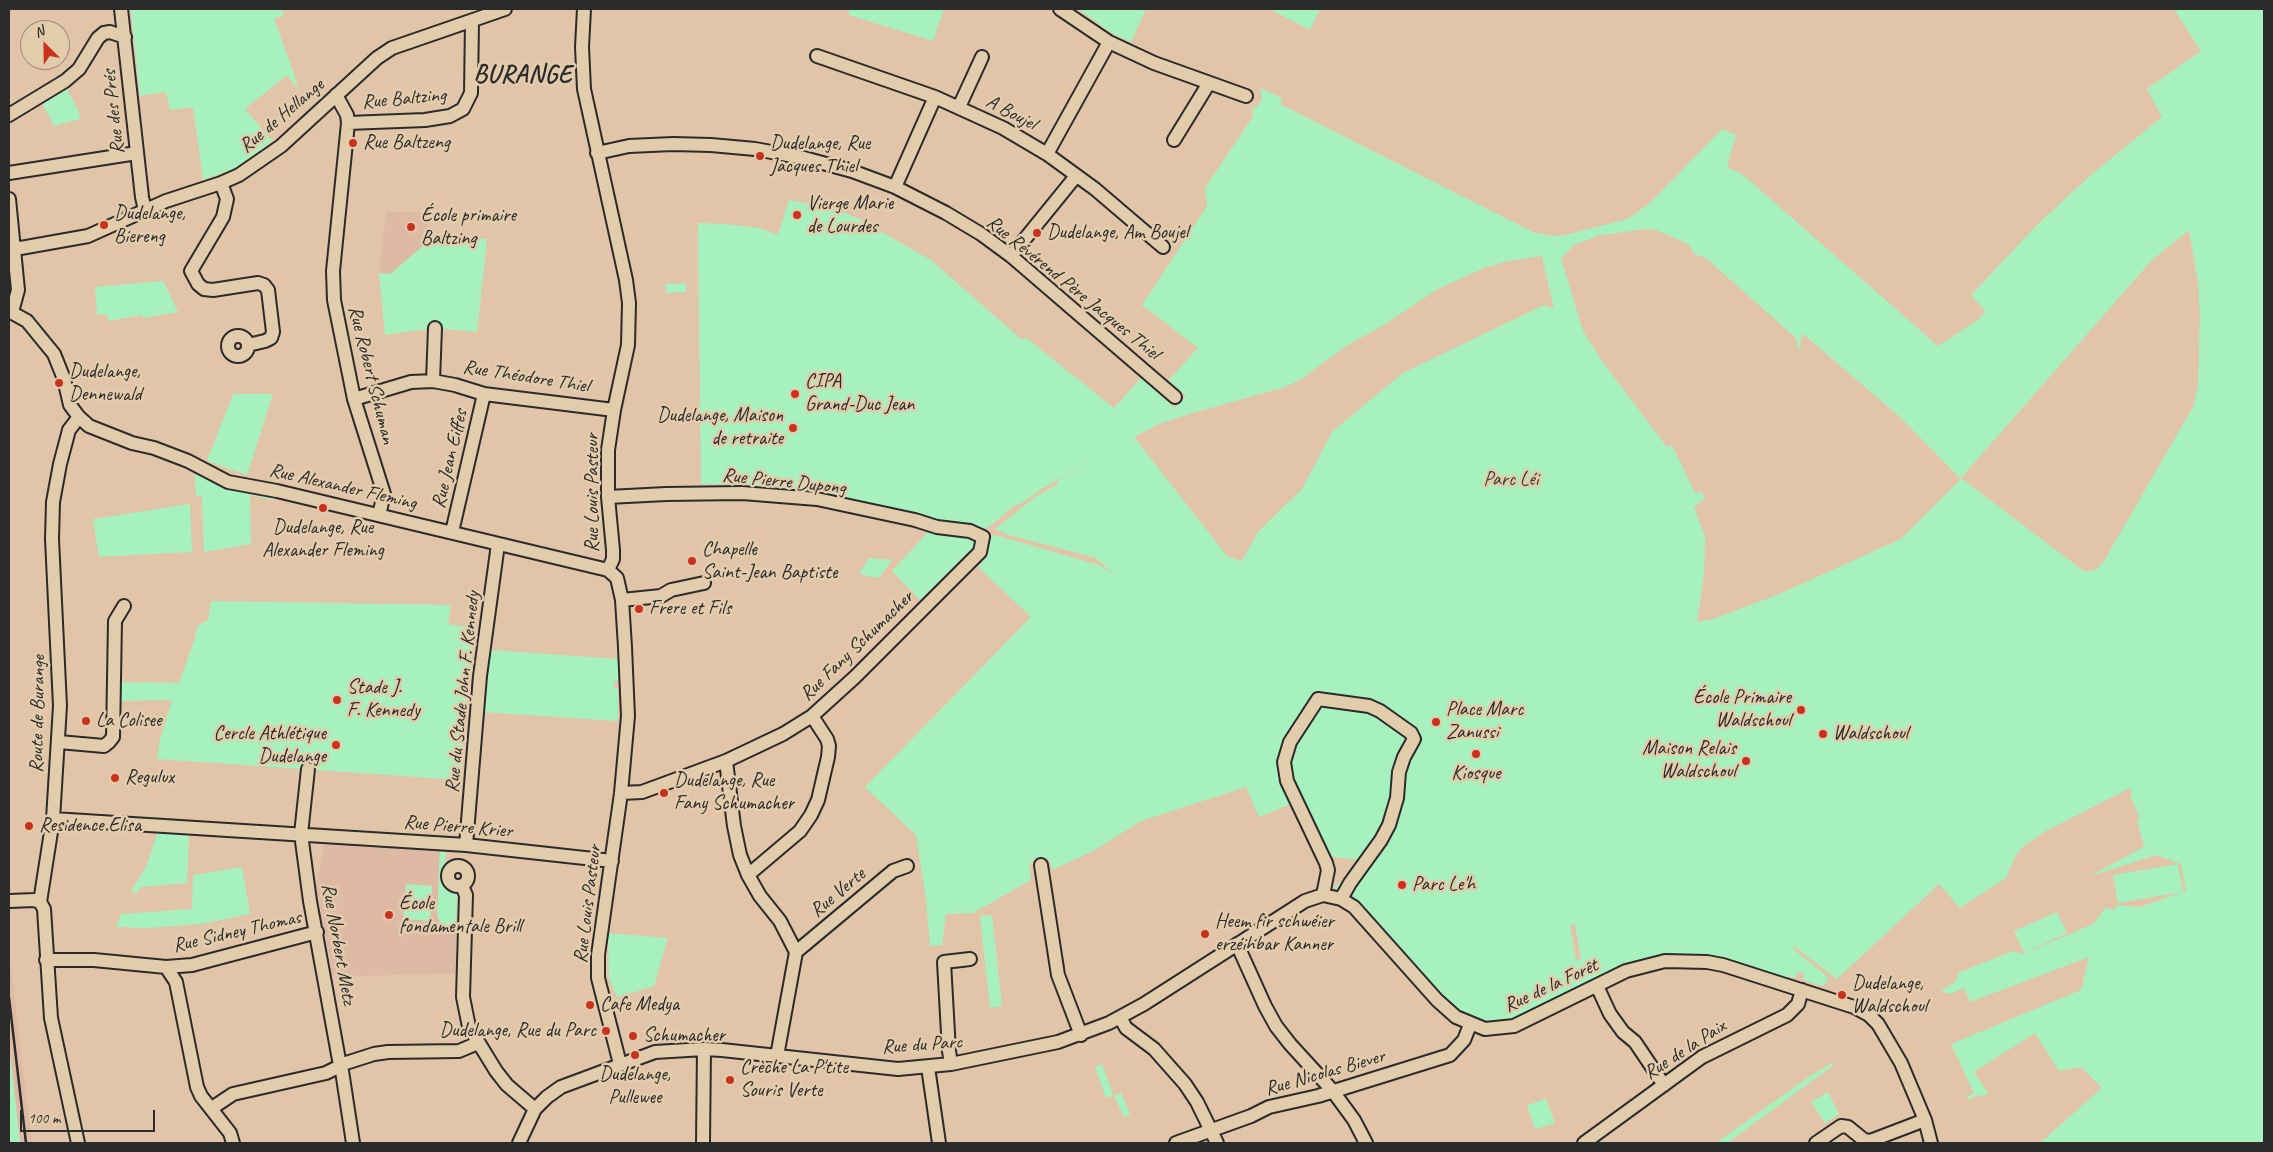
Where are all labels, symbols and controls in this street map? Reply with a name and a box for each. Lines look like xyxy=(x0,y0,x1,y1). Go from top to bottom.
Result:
north arrow xyxy=(20,20,70,70)
text: N xyxy=(32,22,47,41)
district label: BURANGE xyxy=(474,60,572,90)
street label: Rue des Prés xyxy=(98,69,130,155)
street label: Rue de Hellange xyxy=(235,74,329,158)
street label: Rue Baltzing xyxy=(361,83,447,115)
street label: A Boujel xyxy=(982,90,1040,136)
place label: Rue Baltzeng xyxy=(363,131,450,155)
place label: Dudelange, Rue Jacques Thiel xyxy=(770,132,870,179)
marker: Rue Baltzeng xyxy=(347,137,359,149)
marker: Dudelange, Rue Jacques Thiel xyxy=(754,150,766,162)
place label: Vierge Marie de Lourdes xyxy=(807,192,893,239)
place label: Dudelange, Biereng xyxy=(114,202,185,249)
place label: École primaire Baltzing xyxy=(421,204,516,251)
marker: Vierge Marie de Lourdes xyxy=(791,209,803,221)
street label: Rue Révérend Père Jacques Thiel xyxy=(981,211,1165,365)
marker: Dudelange, Biereng xyxy=(98,219,110,231)
marker: École primaire Baltzing xyxy=(405,221,417,233)
place label: Dudelange, Am Boujel xyxy=(1047,221,1188,245)
marker: Dudelange, Am Boujel xyxy=(1031,227,1043,239)
street label: Rue Robert Schuman xyxy=(342,303,400,447)
street label: Rue Théodore Thiel xyxy=(461,355,591,399)
place label: Dudelange, Dennewald xyxy=(69,360,142,407)
place label: CIPA Grand-Duc Jean xyxy=(805,370,914,417)
marker: Dudelange, Dennewald xyxy=(53,377,65,389)
marker: CIPA Grand-Duc Jean xyxy=(789,388,801,400)
place label: Dudelange, Maison de retraite xyxy=(657,404,783,451)
street label: Rue Jean Eiffes xyxy=(427,407,473,511)
marker: Dudelange, Maison de retraite xyxy=(787,422,799,434)
street label: Rue Louis Pasteur xyxy=(581,433,605,553)
street label: Rue Alexander Fleming xyxy=(267,458,419,516)
street label: Rue Pierre Dupong xyxy=(721,464,847,500)
park label: Parc Léi xyxy=(1483,468,1539,492)
marker: Dudelange, Rue Alexander Fleming xyxy=(317,502,329,514)
place label: Dudelange, Rue Alexander Fleming xyxy=(262,516,384,563)
place label: Chapelle Saint-Jean Baptiste xyxy=(702,538,837,585)
marker: Chapelle Saint-Jean Baptiste xyxy=(686,555,698,567)
street label: Rue Fany Schumacher xyxy=(795,586,919,706)
street label: Rue du Stade John F. Kennedy xyxy=(440,590,486,794)
place label: Frere et Fils xyxy=(649,597,731,621)
marker: Frere et Fils xyxy=(633,603,645,615)
street label: Route de Burange xyxy=(25,655,51,773)
place label: Stade J. F. Kennedy xyxy=(347,676,420,723)
place label: École Primaire Waldschoul xyxy=(1693,686,1791,733)
marker: Stade J. F. Kennedy xyxy=(331,694,343,706)
place label: Place Marc Zanussi xyxy=(1446,698,1523,745)
marker: École Primaire Waldschoul xyxy=(1795,704,1807,716)
place label: La Colisee xyxy=(96,709,162,733)
marker: La Colisee xyxy=(80,715,92,727)
marker: Place Marc Zanussi xyxy=(1430,716,1442,728)
place label: Cercle Athlétique Dudelange xyxy=(214,722,326,769)
place label: Waldschoul xyxy=(1833,722,1908,746)
marker: Waldschoul xyxy=(1817,728,1829,740)
place label: Maison Relais Waldschoul xyxy=(1642,737,1736,784)
marker: Cercle Athlétique Dudelange xyxy=(330,739,342,751)
marker: Kiosque xyxy=(1470,748,1482,760)
marker: Maison Relais Waldschoul xyxy=(1740,755,1752,767)
place label: Kiosque xyxy=(1451,762,1501,786)
place label: Regulux xyxy=(125,766,174,790)
place label: Dudelange, Rue Fany Schumacher xyxy=(674,769,794,816)
marker: Regulux xyxy=(109,772,121,784)
marker: Dudelange, Rue Fany Schumacher xyxy=(658,787,670,799)
street label: Rue Pierre Krier xyxy=(403,810,513,844)
place label: Residence Elisa xyxy=(39,814,141,838)
marker: Residence Elisa xyxy=(23,820,35,832)
street label: Rue Louis Pasteur xyxy=(569,843,607,965)
street label: Rue Verte xyxy=(805,863,871,923)
place label: Parc Le'h xyxy=(1412,873,1475,897)
marker: Parc Le'h xyxy=(1396,879,1408,891)
street label: Rue Norbert Metz xyxy=(316,881,360,1007)
place label: École fondamentale Brill xyxy=(399,892,522,939)
street label: Rue Sidney Thomas xyxy=(171,906,303,958)
marker: École fondamentale Brill xyxy=(383,909,395,921)
place label: Heem fir schwéier erzéihbar Kanner xyxy=(1215,910,1334,957)
marker: Heem fir schwéier erzéihbar Kanner xyxy=(1199,928,1211,940)
street label: Rue de la Forêt xyxy=(1500,954,1602,1018)
place label: Dudelange, Waldschoul xyxy=(1852,972,1927,1019)
marker: Dudelange, Waldschoul xyxy=(1836,989,1848,1001)
place label: Cafe Medya xyxy=(600,993,679,1017)
marker: Cafe Medya xyxy=(584,999,596,1011)
street label: Rue de la Paix xyxy=(1640,1015,1730,1085)
place label: Dudelange, Rue du Parc xyxy=(439,1019,596,1043)
place label: Schumacher xyxy=(643,1024,725,1048)
marker: Dudelange, Rue du Parc xyxy=(600,1025,612,1037)
marker: Schumacher xyxy=(627,1030,639,1042)
street label: Rue du Parc xyxy=(881,1030,963,1060)
street label: Rue Nicolas Biever xyxy=(1262,1044,1388,1102)
marker: Dudelange, Pullewee xyxy=(629,1049,641,1061)
place label: Crèche La P'tite Souris Verte xyxy=(740,1056,848,1103)
place label: Dudelange, Pullewee xyxy=(599,1063,671,1110)
marker: Crèche La P'tite Souris Verte xyxy=(724,1074,736,1086)
scale bar xyxy=(22,1100,158,1132)
text: 100 m xyxy=(28,1109,60,1128)

